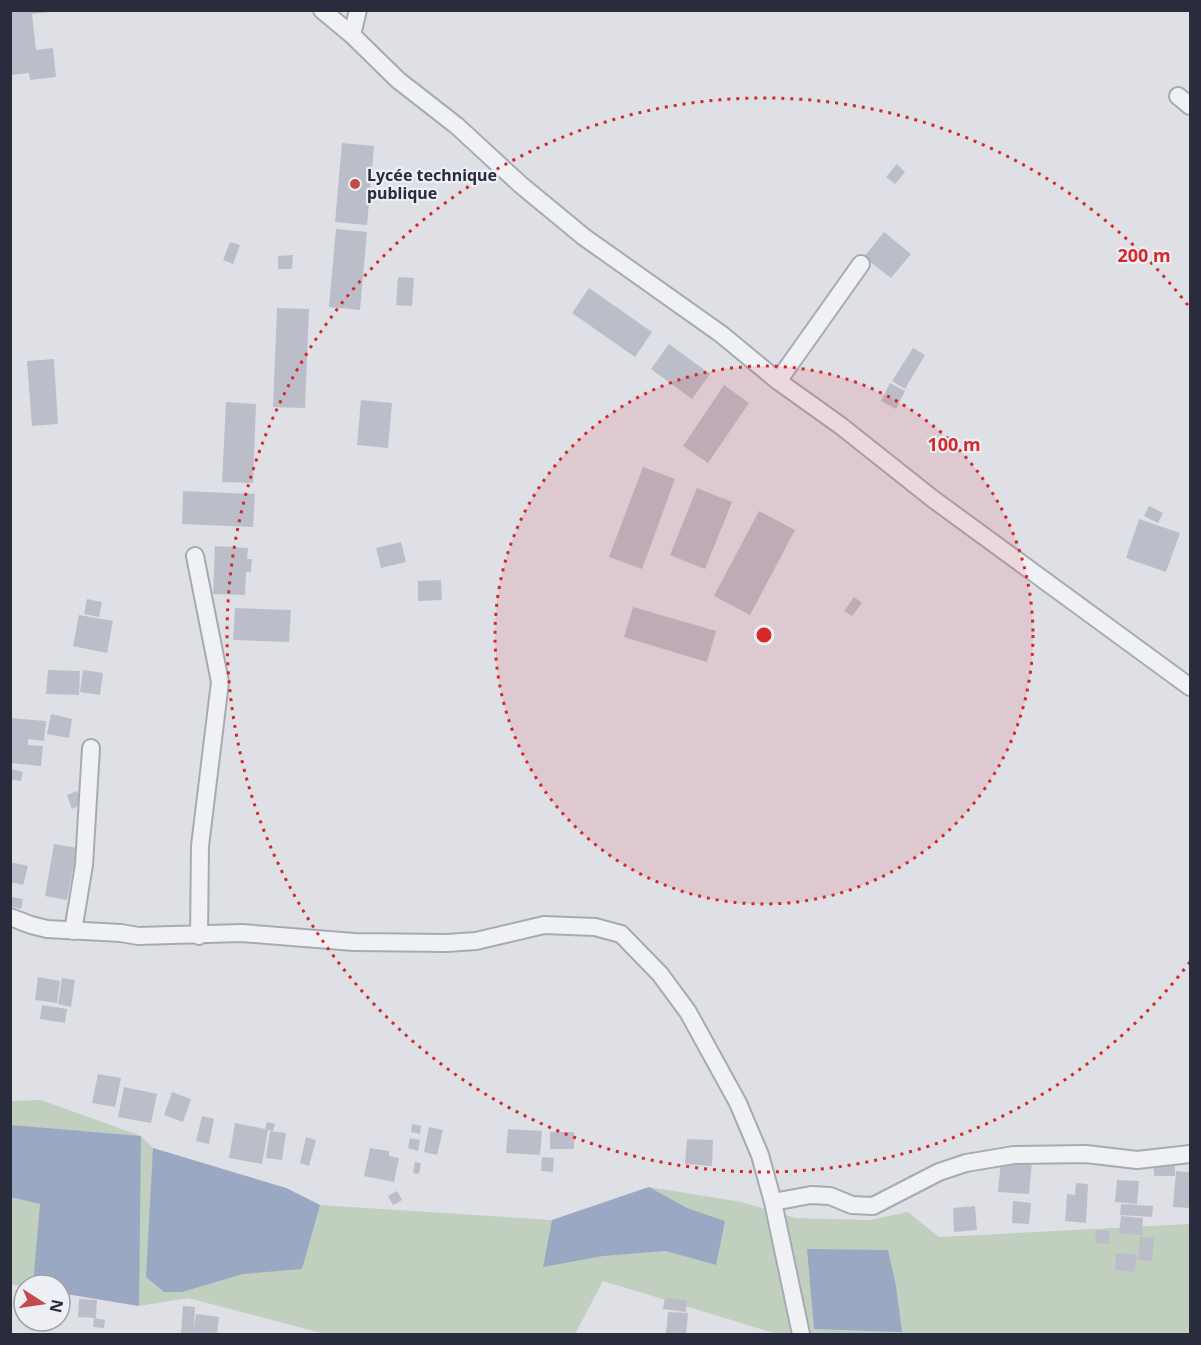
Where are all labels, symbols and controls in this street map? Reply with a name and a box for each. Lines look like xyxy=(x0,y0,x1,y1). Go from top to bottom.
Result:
place label: Lycée technique publique xyxy=(367,164,497,204)
marker: Lycée technique publique xyxy=(348,177,362,191)
text: 200 m xyxy=(1117,243,1171,267)
text: 100 m xyxy=(927,432,981,456)
centre of rings xyxy=(754,625,774,645)
north arrow xyxy=(12,1273,72,1333)
text: N xyxy=(45,1297,69,1315)

